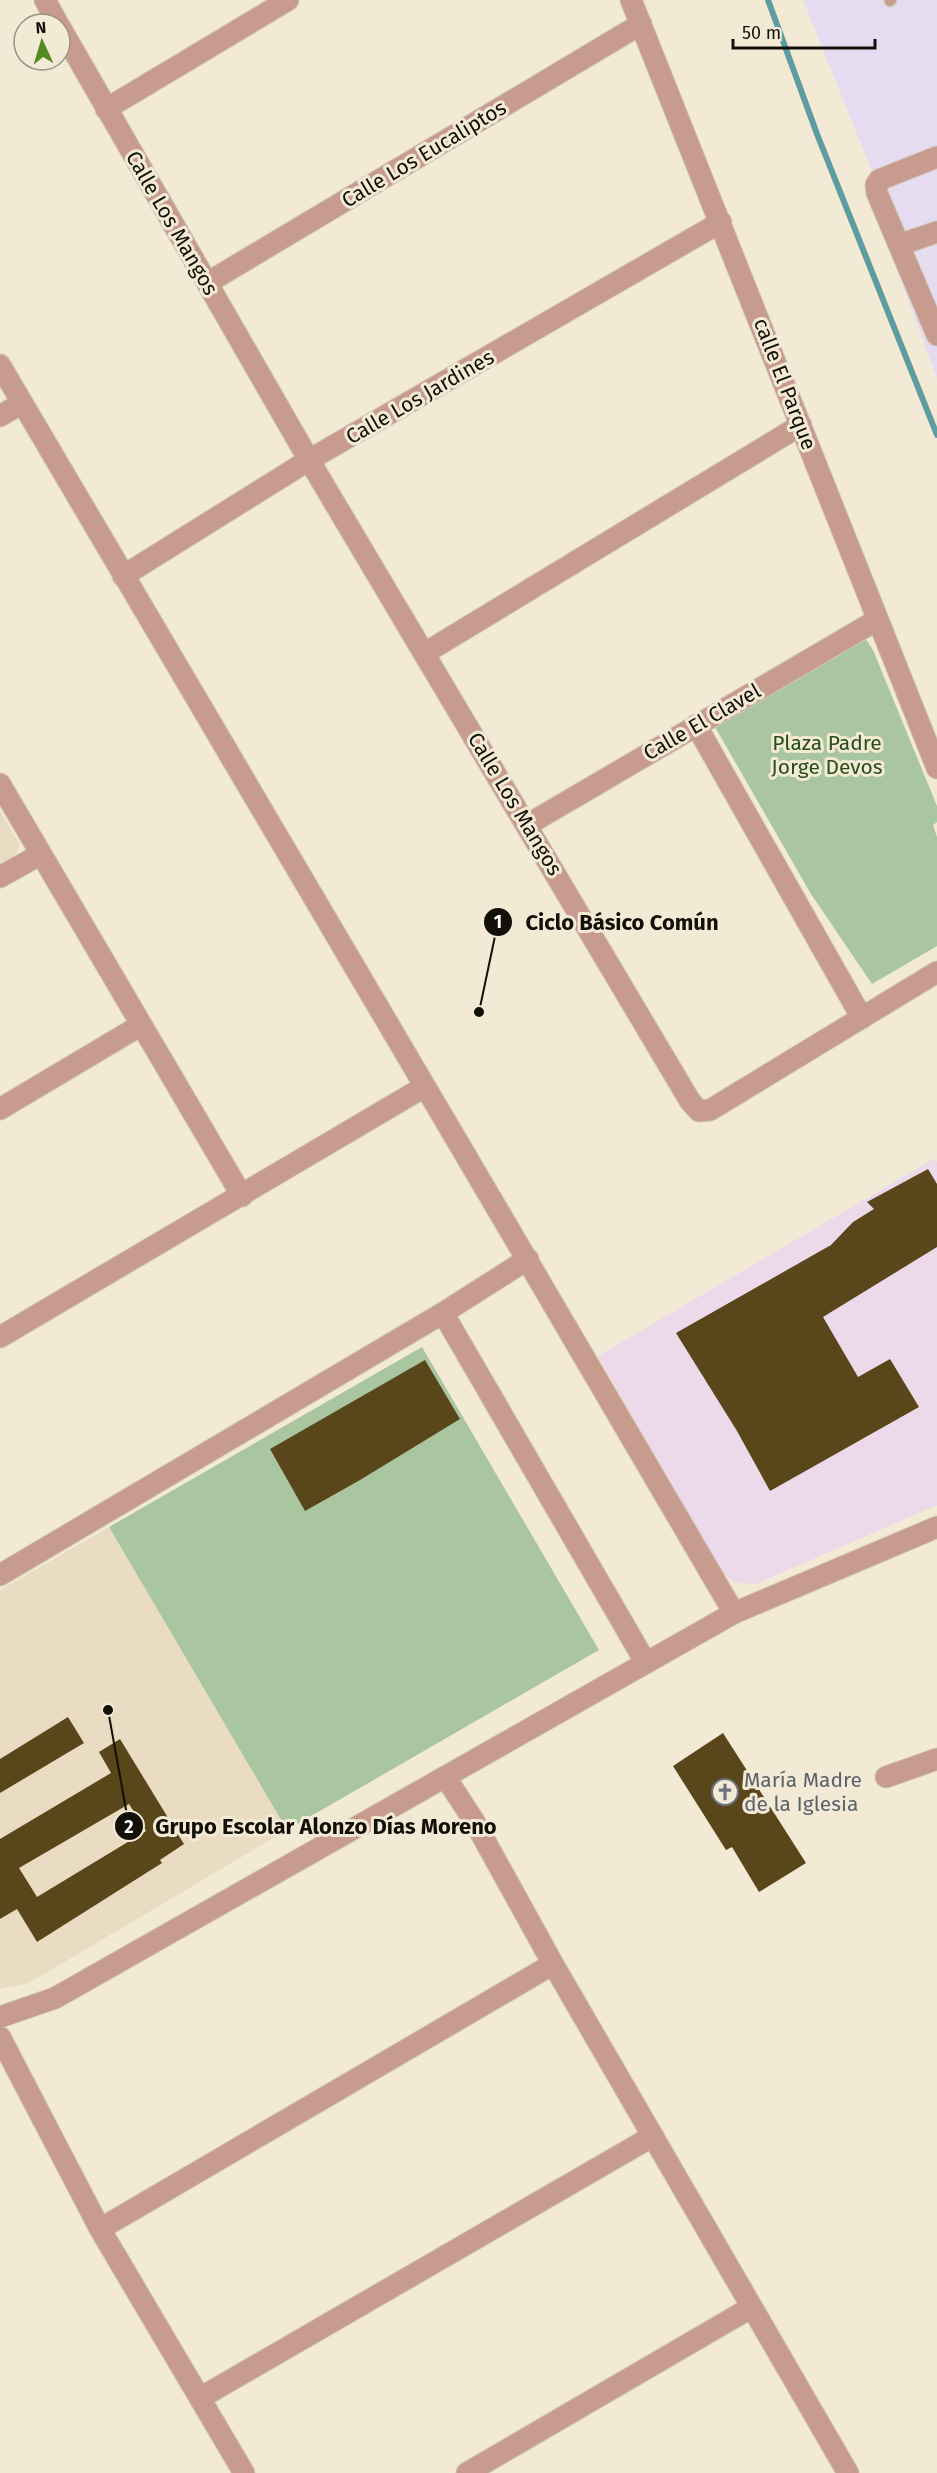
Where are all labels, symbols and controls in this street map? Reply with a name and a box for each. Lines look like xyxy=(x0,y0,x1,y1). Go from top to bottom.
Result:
north arrow xyxy=(12,12,72,72)
scale bar xyxy=(733,12,876,50)
text: N xyxy=(35,18,47,37)
text: 50 m xyxy=(742,22,781,44)
street label: Calle Los Eucaliptos xyxy=(337,94,511,213)
street label: Calle Los Mangos xyxy=(120,146,224,300)
street label: calle El Parque xyxy=(748,314,822,454)
street label: Calle Los Jardines xyxy=(341,344,499,450)
street label: Calle El Clavel xyxy=(639,678,765,766)
street label: Calle Los Mangos xyxy=(462,728,568,880)
park label: Plaza Padre Jorge Devos xyxy=(771,730,883,780)
callout: Ciclo Básico Común xyxy=(483,902,730,942)
text: Ciclo Básico Común xyxy=(525,909,719,936)
text: 1 xyxy=(494,911,502,933)
place label: María Madre de la Iglesia xyxy=(744,1767,862,1817)
church icon: María Madre de la Iglesia xyxy=(710,1777,740,1807)
callout: Grupo Escolar Alonzo Días Moreno xyxy=(114,1806,509,1846)
text: Grupo Escolar Alonzo Días Moreno xyxy=(155,1813,497,1840)
text: 2 xyxy=(124,1816,134,1838)

